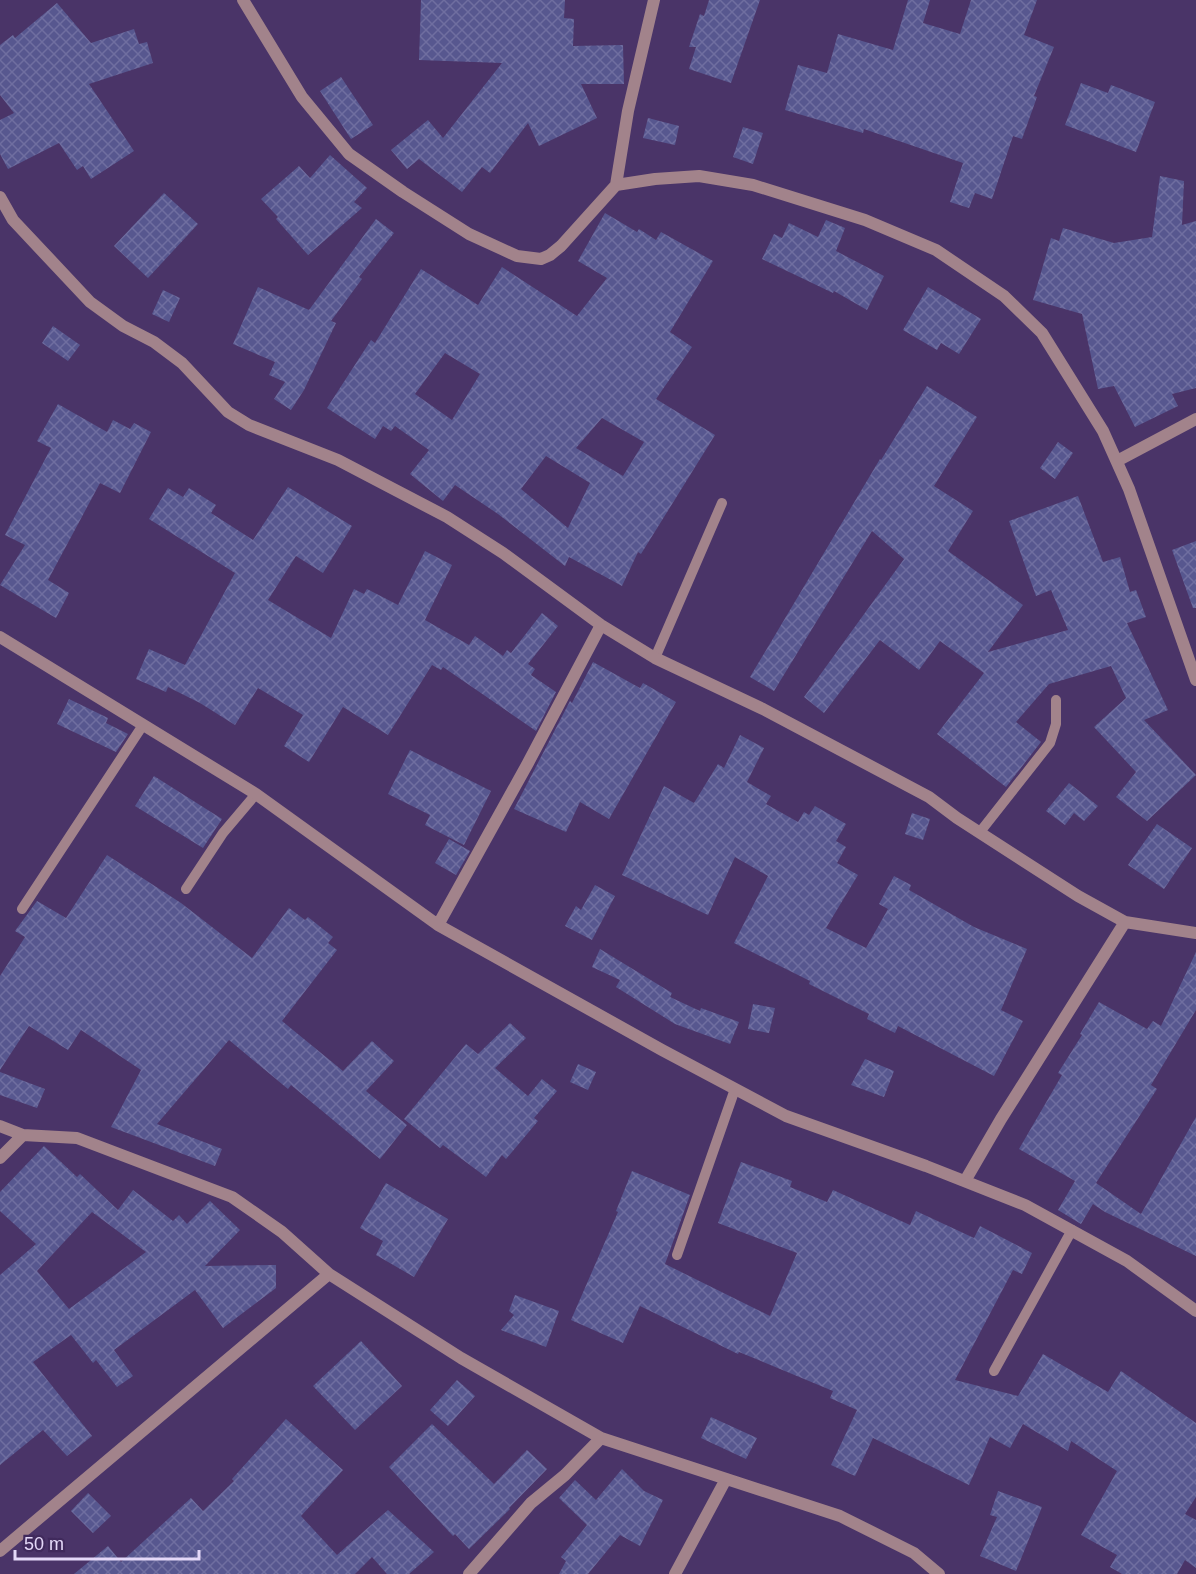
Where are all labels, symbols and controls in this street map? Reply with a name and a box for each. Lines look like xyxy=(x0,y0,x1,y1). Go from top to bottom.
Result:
scale bar xyxy=(15,1523,200,1561)
text: 50 m xyxy=(24,1534,64,1554)

